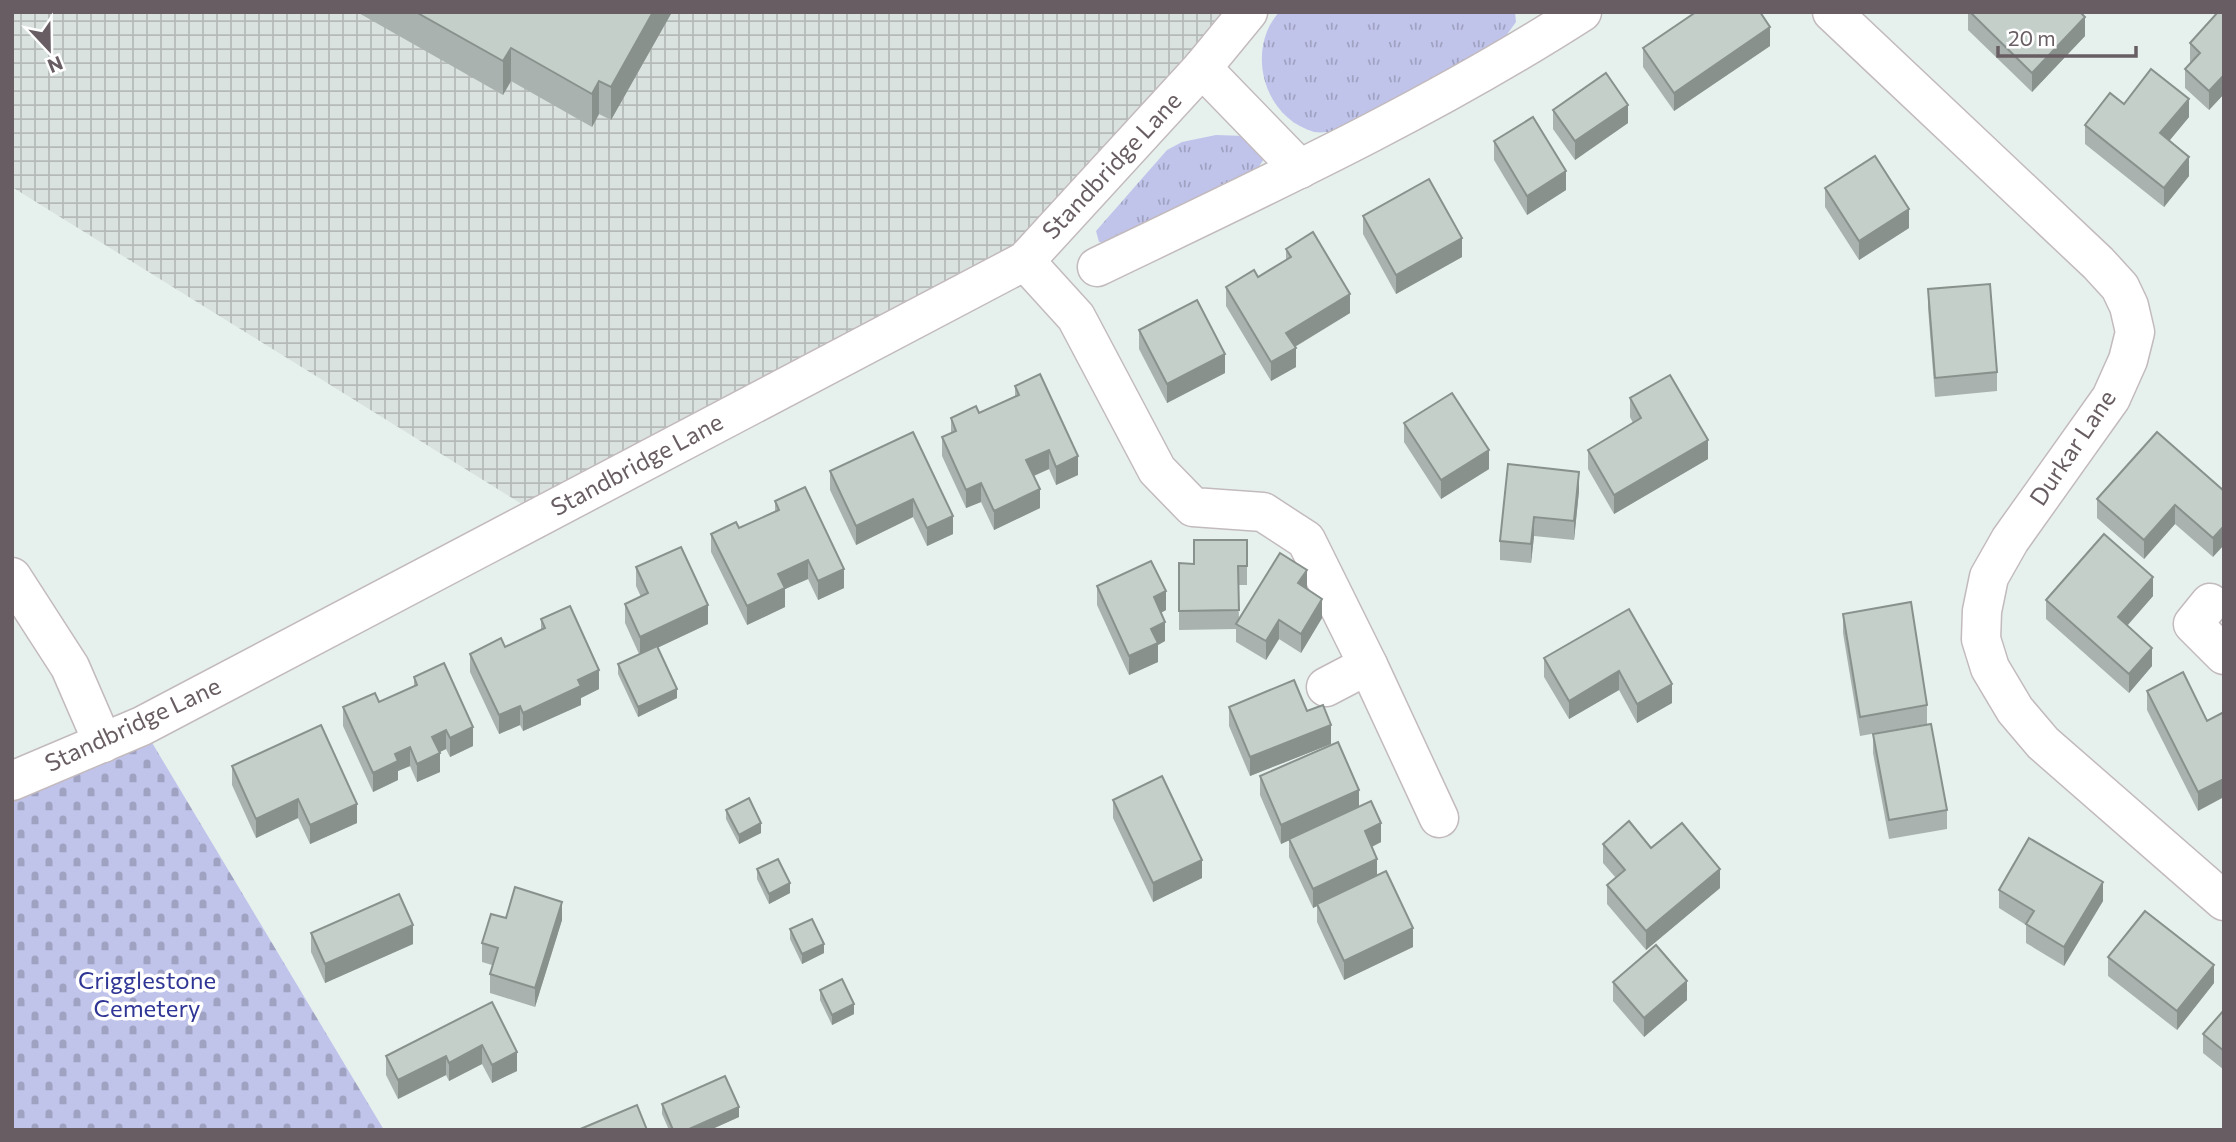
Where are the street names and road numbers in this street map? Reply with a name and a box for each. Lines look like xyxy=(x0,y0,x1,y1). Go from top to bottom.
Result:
street label: Standbridge Lane xyxy=(1035,85,1186,244)
street label: Durkar Lane xyxy=(2023,384,2121,510)
street label: Standbridge Lane xyxy=(545,406,727,521)
street label: Standbridge Lane xyxy=(40,670,225,777)

